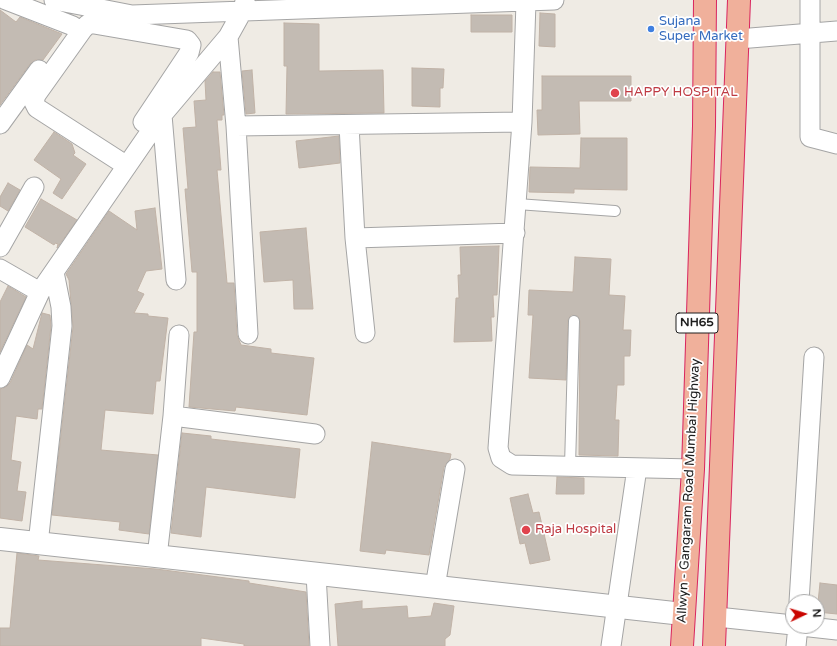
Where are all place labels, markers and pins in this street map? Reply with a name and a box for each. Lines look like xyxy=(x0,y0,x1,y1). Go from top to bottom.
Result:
place label: Sujana Super Market xyxy=(659,14,743,45)
marker: Sujana Super Market xyxy=(646,24,656,34)
place label: HAPPY HOSPITAL xyxy=(624,85,738,101)
marker: HAPPY HOSPITAL xyxy=(609,87,621,99)
place label: Raja Hospital xyxy=(535,522,616,538)
marker: Raja Hospital xyxy=(520,524,532,536)

